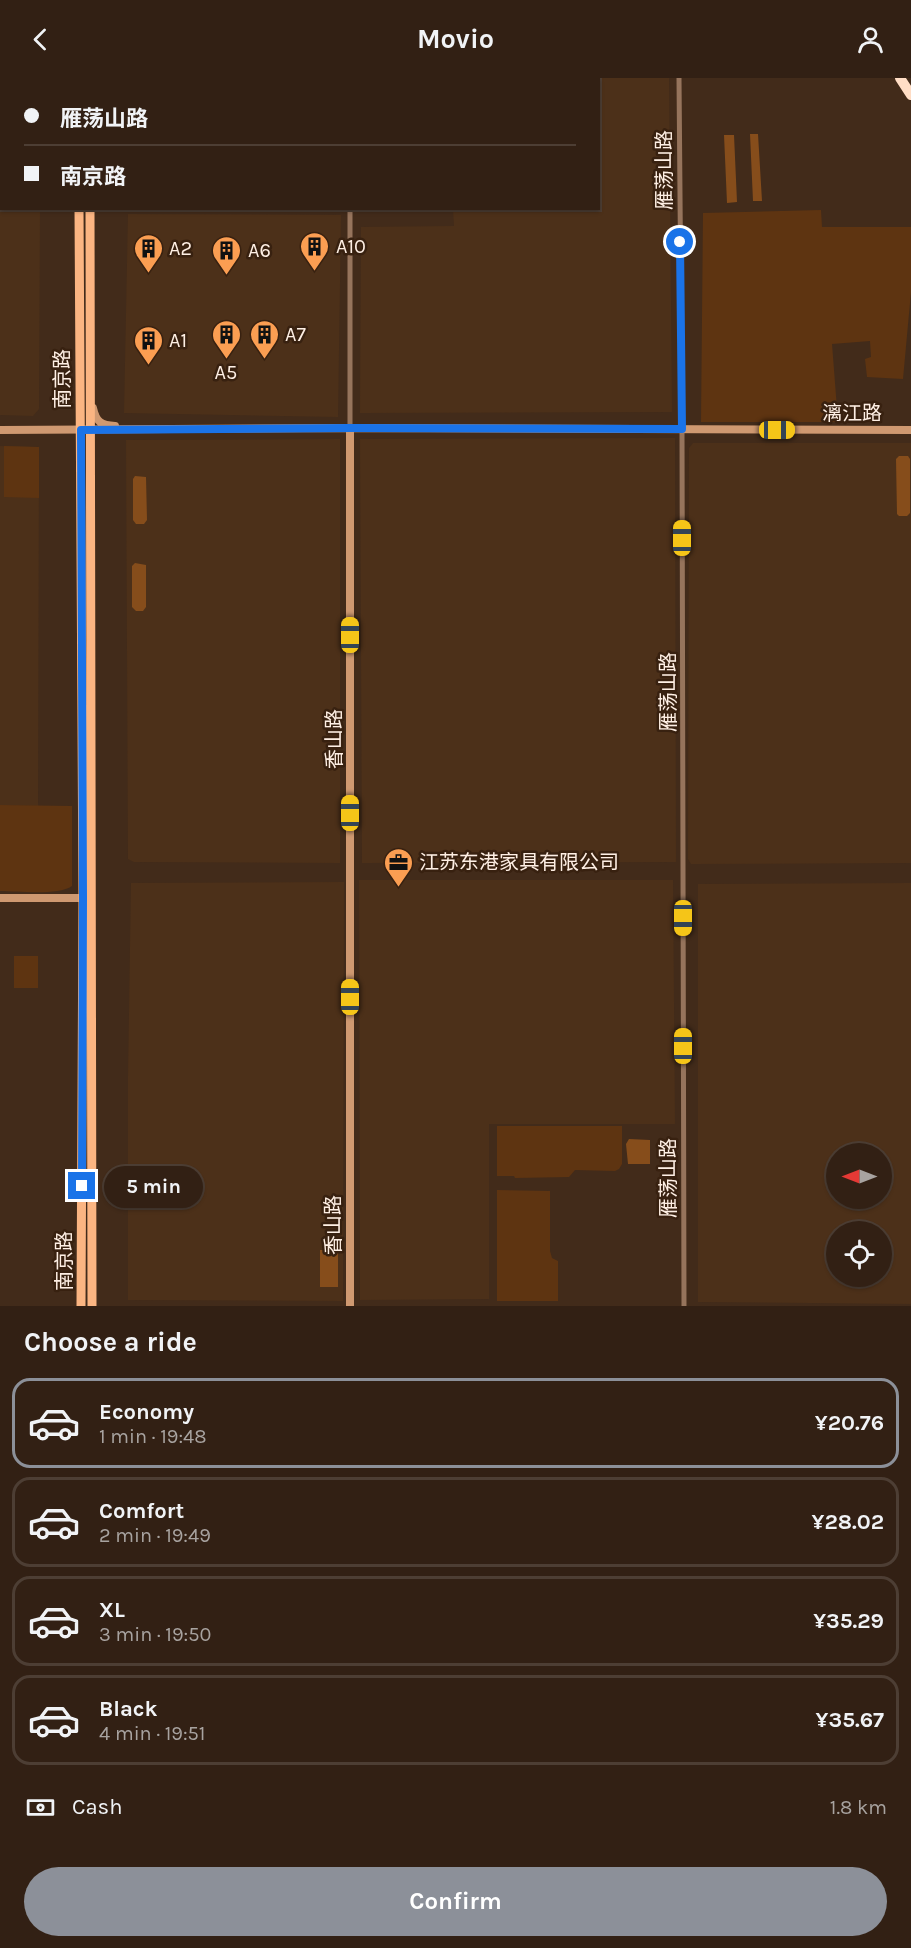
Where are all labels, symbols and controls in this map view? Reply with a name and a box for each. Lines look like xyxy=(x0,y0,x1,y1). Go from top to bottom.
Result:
icon: back xyxy=(24,23,57,56)
text: Movio xyxy=(417,23,494,55)
icon: person xyxy=(854,23,887,56)
text: 雁荡山路 xyxy=(60,106,148,132)
street label: 雁荡山路 xyxy=(653,130,676,210)
text: 南京路 xyxy=(60,164,126,190)
route start xyxy=(666,228,693,255)
building icon: A10 xyxy=(299,230,331,272)
building icon: A2 xyxy=(132,232,164,274)
building icon: A6 xyxy=(211,234,243,276)
place label: A10 xyxy=(336,235,366,258)
place label: A2 xyxy=(169,237,192,260)
place label: A6 xyxy=(248,239,271,262)
building icon: A5 xyxy=(210,318,242,360)
building icon: A7 xyxy=(248,318,280,360)
place label: A7 xyxy=(285,323,306,346)
building icon: A1 xyxy=(132,324,164,366)
place label: A1 xyxy=(169,329,187,352)
street label: 南京路 xyxy=(51,349,74,409)
place label: A5 xyxy=(215,361,237,384)
street label: 漓江路 xyxy=(822,402,882,425)
car xyxy=(759,421,795,439)
car xyxy=(673,520,691,556)
car xyxy=(341,617,359,653)
street label: 雁荡山路 xyxy=(657,652,680,732)
street label: 香山路 xyxy=(323,709,346,769)
car xyxy=(341,795,359,831)
office icon: 江苏东港家具有限公司 xyxy=(382,846,414,888)
place label: 江苏东港家具有限公司 xyxy=(419,851,619,874)
car xyxy=(674,900,692,936)
car xyxy=(341,979,359,1015)
car xyxy=(674,1028,692,1064)
street label: 雁荡山路 xyxy=(657,1138,680,1218)
north arrow xyxy=(826,1143,892,1209)
map controls xyxy=(826,1143,892,1287)
callout: 5 min xyxy=(103,1165,202,1207)
route end xyxy=(68,1172,95,1199)
text: 5 min xyxy=(126,1175,181,1198)
street label: 香山路 xyxy=(322,1195,345,1255)
button: locate xyxy=(826,1221,892,1287)
street label: 南京路 xyxy=(53,1231,76,1291)
text: Choose a ride xyxy=(24,1326,197,1358)
icon: car xyxy=(27,1396,81,1450)
text: Economy xyxy=(99,1399,194,1425)
text: ¥20.76 xyxy=(815,1410,884,1436)
text: 1 min · 19:48 xyxy=(99,1425,206,1448)
icon: car xyxy=(27,1495,81,1549)
text: Comfort xyxy=(99,1498,184,1524)
text: ¥28.02 xyxy=(812,1509,884,1535)
text: 2 min · 19:49 xyxy=(99,1524,211,1547)
icon: car xyxy=(27,1594,81,1648)
text: XL xyxy=(99,1597,125,1623)
text: ¥35.29 xyxy=(813,1608,884,1634)
text: 3 min · 19:50 xyxy=(99,1623,211,1646)
icon: car xyxy=(27,1693,81,1747)
text: Black xyxy=(99,1696,158,1722)
text: ¥35.67 xyxy=(816,1707,884,1733)
text: 4 min · 19:51 xyxy=(99,1722,205,1745)
icon: cash xyxy=(24,1791,57,1824)
text: Cash xyxy=(72,1794,122,1820)
text: 1.8 km xyxy=(830,1796,887,1819)
button: Confirm xyxy=(24,1867,887,1936)

